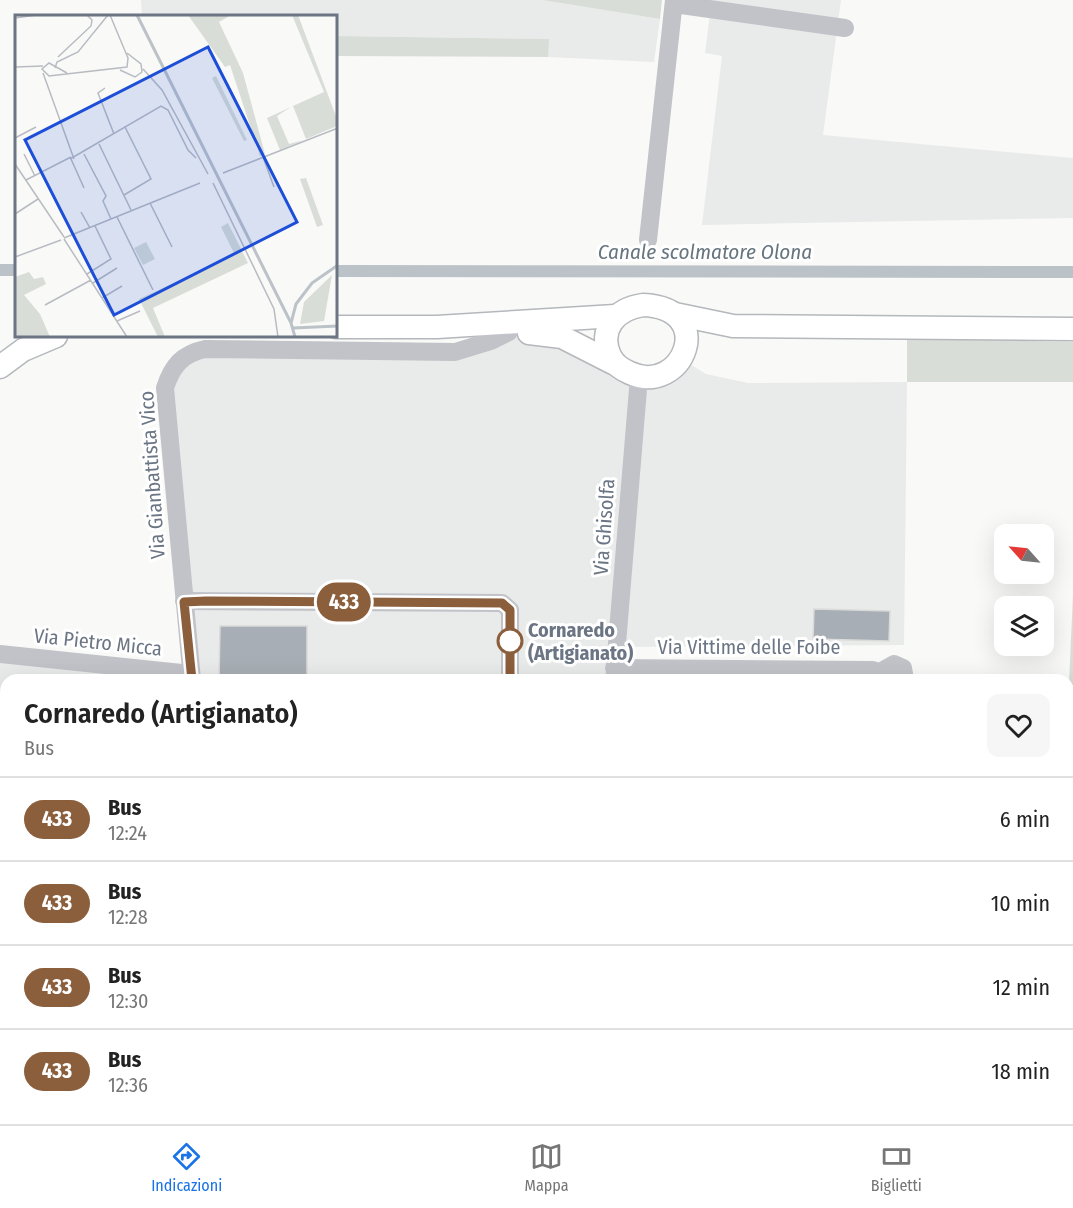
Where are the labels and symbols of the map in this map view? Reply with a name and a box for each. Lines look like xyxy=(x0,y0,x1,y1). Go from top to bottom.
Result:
inset map xyxy=(15,15,338,338)
water label: Canale scolmatore Olona xyxy=(598,239,812,265)
street label: Via Gianbattista Vico xyxy=(134,390,170,560)
street label: Via Ghisolfa xyxy=(589,478,619,576)
north arrow xyxy=(994,524,1054,584)
line badge: 433 xyxy=(310,582,379,622)
place label: Cornaredo (Artigianato) xyxy=(528,618,633,665)
street label: Via Pietro Micca xyxy=(33,623,163,661)
marker: Cornaredo (Artigianato) xyxy=(497,628,523,654)
street label: Via Vittime delle Foibe xyxy=(658,635,840,659)

